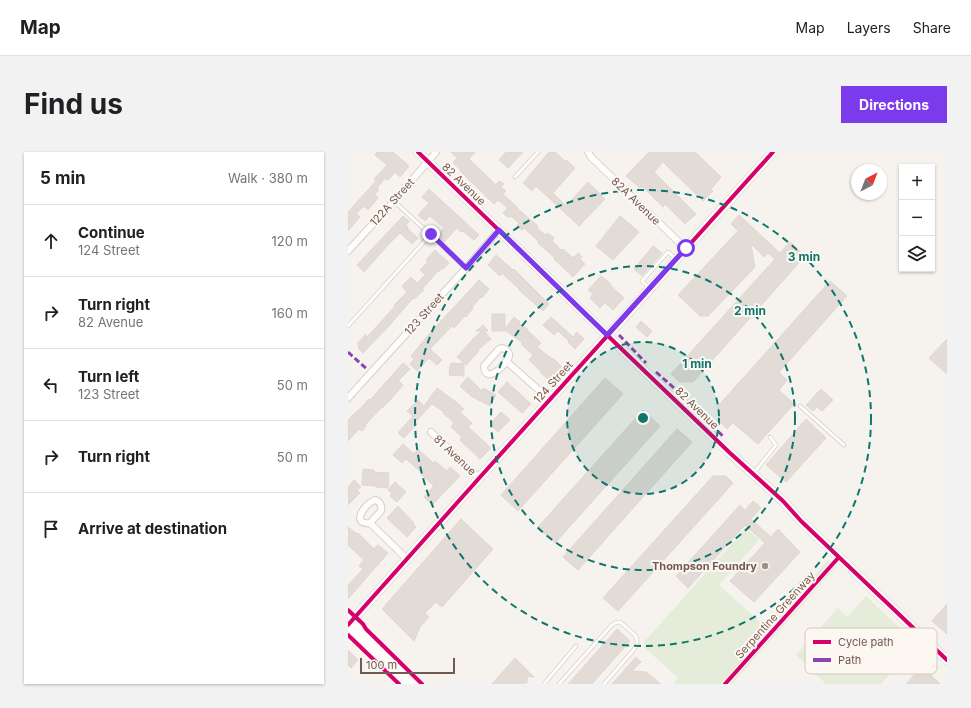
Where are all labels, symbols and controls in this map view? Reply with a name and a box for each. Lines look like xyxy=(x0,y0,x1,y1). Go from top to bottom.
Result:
text: Map xyxy=(20,16,61,39)
text: Map xyxy=(796,19,825,36)
text: Layers xyxy=(847,19,891,36)
text: Share xyxy=(913,19,951,36)
button: Directions xyxy=(841,86,947,123)
text: Find us xyxy=(24,87,123,121)
street label: 82 Avenue xyxy=(439,160,489,208)
north arrow xyxy=(851,164,887,200)
map controls xyxy=(899,164,935,272)
button: + xyxy=(899,164,935,200)
text: 5 min xyxy=(40,168,86,188)
text: Walk · 380 m xyxy=(228,170,308,186)
street label: 82A Avenue xyxy=(609,174,663,228)
street label: 122A Street xyxy=(367,175,417,229)
button: − xyxy=(899,200,935,236)
text: Continue xyxy=(78,223,145,242)
route end xyxy=(422,225,440,243)
icon: ahead xyxy=(40,230,62,252)
text: 120 m xyxy=(272,233,308,249)
button: layers xyxy=(899,236,935,272)
route start xyxy=(677,239,695,257)
text: 124 Street xyxy=(78,242,140,258)
text: 3 min xyxy=(788,249,820,264)
street label: 123 Street xyxy=(401,290,447,338)
text: Turn right xyxy=(78,295,150,314)
icon: right xyxy=(40,302,62,324)
text: 2 min xyxy=(734,303,766,318)
text: 160 m xyxy=(271,305,308,321)
text: 82 Avenue xyxy=(78,314,143,330)
text: 1 min xyxy=(682,356,712,371)
street label: 124 Street xyxy=(530,358,576,406)
text: Turn left xyxy=(78,367,139,386)
icon: left xyxy=(40,374,62,396)
text: 50 m xyxy=(277,377,308,393)
street label: 82 Avenue xyxy=(672,384,722,432)
text: 123 Street xyxy=(78,386,140,402)
centre of rings xyxy=(636,411,650,425)
street label: 81 Avenue xyxy=(431,432,479,478)
icon: right xyxy=(40,446,62,468)
text: Turn right xyxy=(78,447,150,466)
text: 50 m xyxy=(277,449,308,465)
icon: arrive xyxy=(40,518,62,540)
text: Arrive at destination xyxy=(78,519,227,538)
place label: Thompson Foundry xyxy=(652,559,757,573)
marker: Thompson Foundry xyxy=(760,561,770,571)
street label: Serpentine Greenway xyxy=(732,569,818,661)
legend xyxy=(805,628,937,674)
text: Cycle path xyxy=(838,635,894,649)
text: Path xyxy=(838,653,861,667)
scale bar xyxy=(360,656,455,675)
text: 100 m xyxy=(366,658,397,672)

